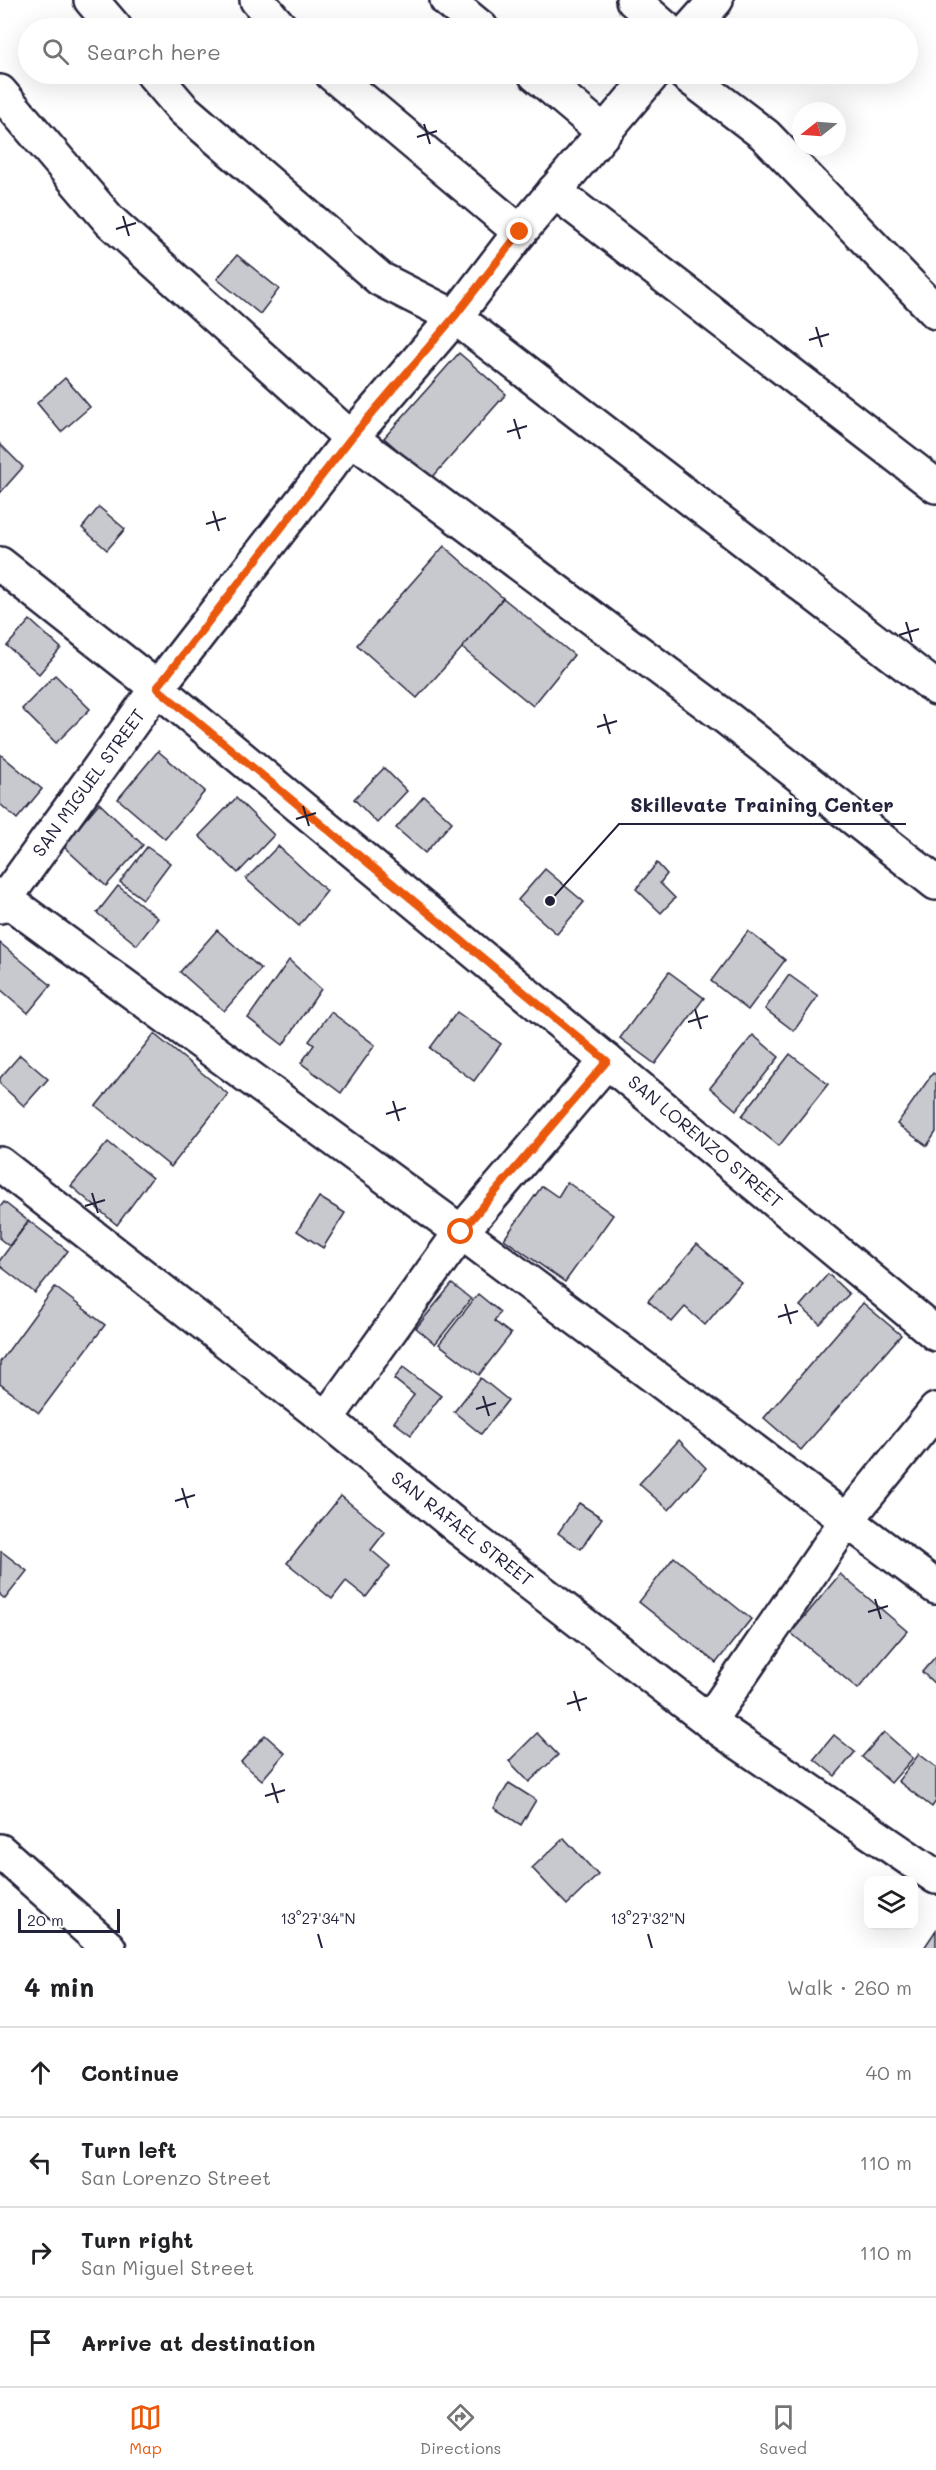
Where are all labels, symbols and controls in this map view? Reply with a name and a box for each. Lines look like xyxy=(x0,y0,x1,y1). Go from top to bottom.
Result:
search box xyxy=(18,18,918,84)
icon: search xyxy=(39,35,72,68)
text: Search here xyxy=(87,37,221,66)
north arrow xyxy=(792,102,846,156)
route end xyxy=(506,218,532,244)
street label: SAN MIGUEL STREET xyxy=(26,704,150,861)
callout: Skillevate Training Center xyxy=(619,786,906,824)
text: Skillevate Training Center xyxy=(630,791,894,817)
street label: SAN LORENZO STREET xyxy=(623,1069,788,1213)
route start xyxy=(447,1218,473,1244)
street label: SAN RAFAEL STREET xyxy=(387,1465,539,1591)
map controls xyxy=(864,1876,918,1930)
button: layers xyxy=(864,1876,918,1930)
scale bar xyxy=(18,1906,120,1934)
text: 13°27'34"N xyxy=(280,1908,356,1928)
text: 13°27'32"N xyxy=(611,1908,685,1928)
text: 20 m xyxy=(27,1909,64,1930)
text: 4 min xyxy=(24,1970,94,2004)
text: Walk · 260 m xyxy=(787,1974,912,2000)
icon: ahead xyxy=(24,2056,57,2089)
text: Continue xyxy=(81,2058,179,2087)
text: 40 m xyxy=(866,2059,912,2085)
text: Turn left xyxy=(81,2135,177,2164)
icon: left xyxy=(24,2146,57,2179)
text: 110 m xyxy=(859,2149,912,2175)
text: San Lorenzo Street xyxy=(81,2164,271,2190)
text: Turn right xyxy=(81,2225,193,2254)
icon: right xyxy=(24,2236,57,2269)
text: 110 m xyxy=(859,2239,912,2265)
text: San Miguel Street xyxy=(81,2254,254,2280)
icon: arrive xyxy=(24,2326,57,2359)
text: Arrive at destination xyxy=(81,2328,316,2357)
tab: Map xyxy=(129,2401,162,2458)
tab: Directions xyxy=(420,2401,501,2458)
tab: Saved xyxy=(759,2401,807,2458)

